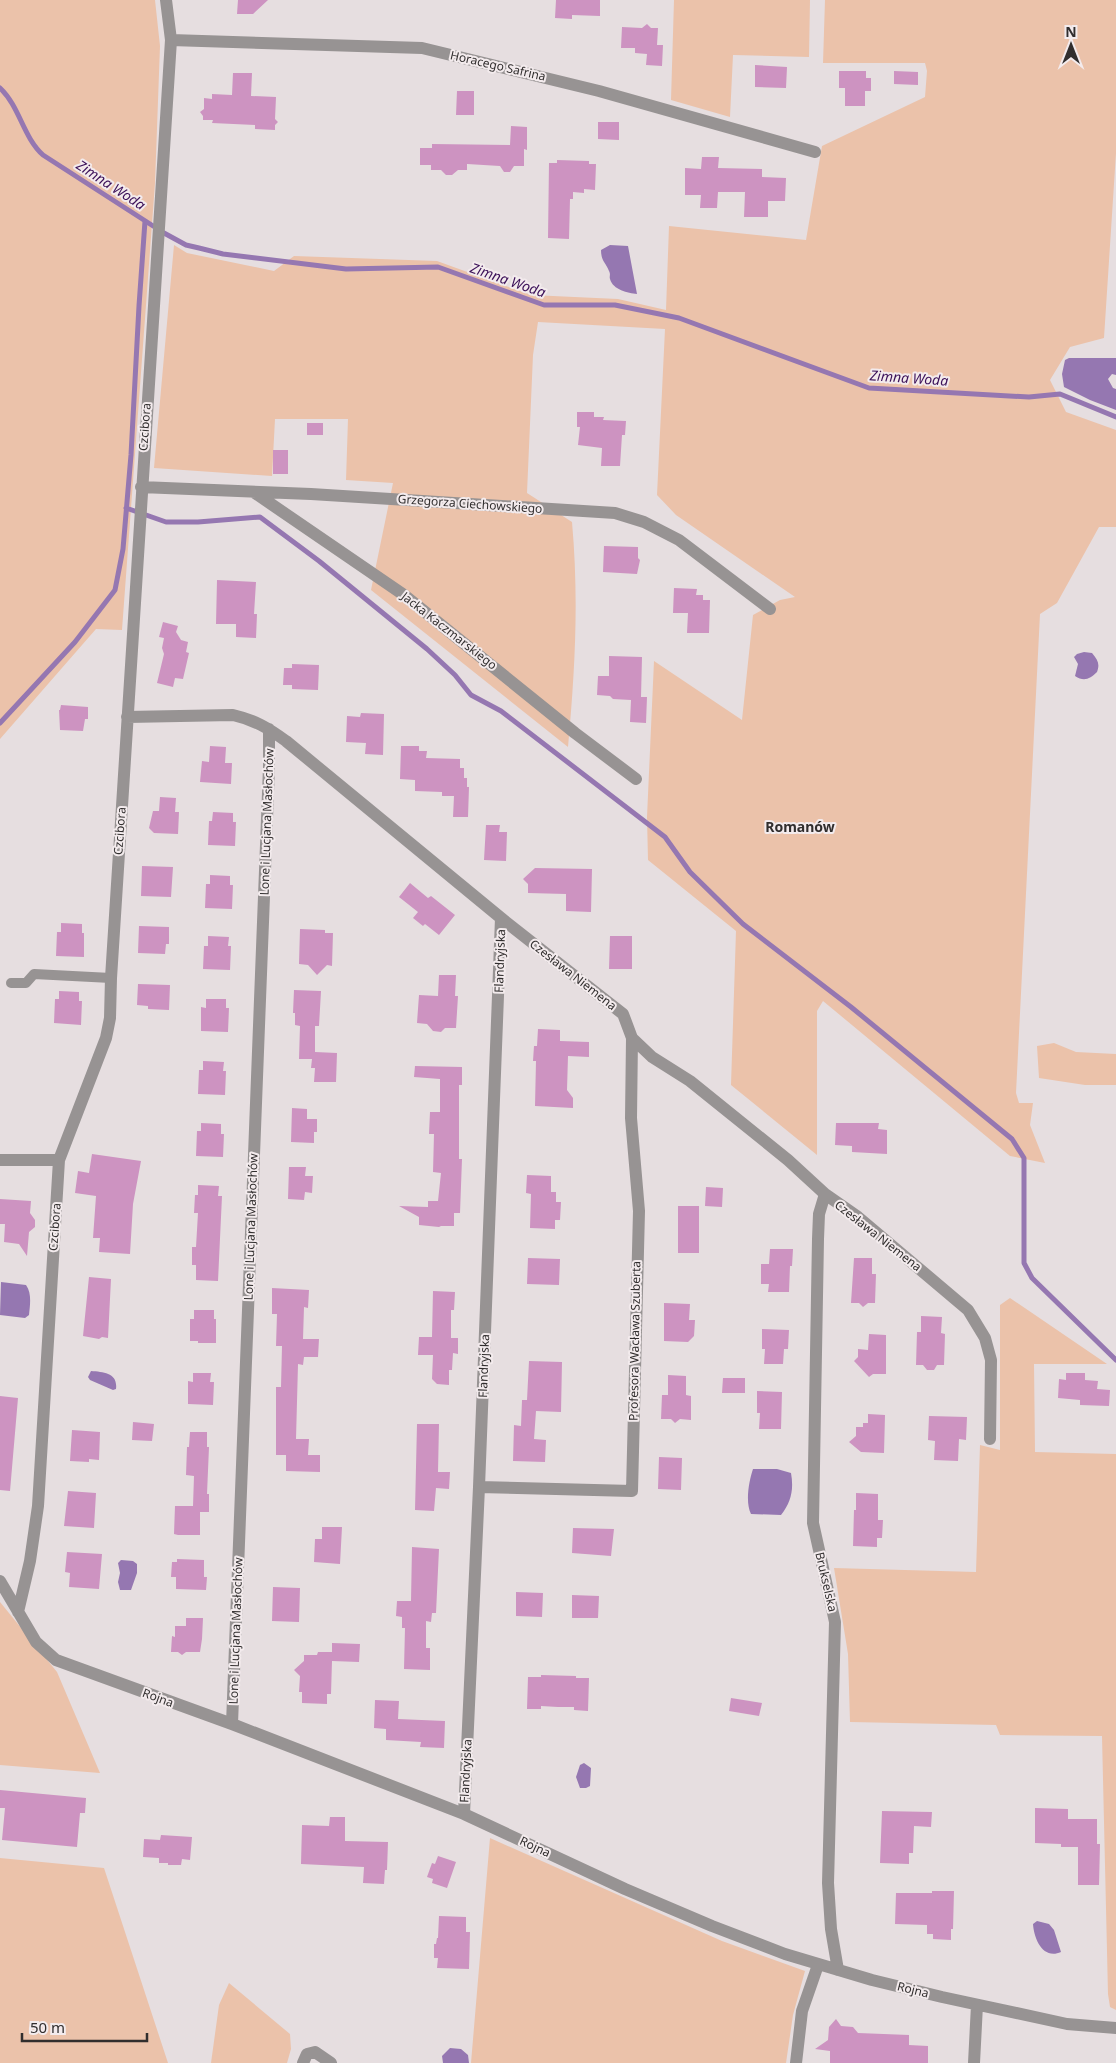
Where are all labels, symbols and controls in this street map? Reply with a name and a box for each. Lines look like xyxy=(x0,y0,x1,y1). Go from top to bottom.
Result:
north arrow xyxy=(1046,20,1096,70)
text: N xyxy=(1065,22,1077,41)
street label: Horacego Safrina xyxy=(449,46,548,85)
water label: Zimna Woda xyxy=(72,155,149,214)
water label: Zimna Woda xyxy=(467,257,548,301)
water label: Zimna Woda xyxy=(868,365,949,390)
street label: Czcibora xyxy=(134,402,155,452)
street label: Grzegorza Ciechowskiego xyxy=(397,490,543,517)
street label: Jacka Kaczmarskiego xyxy=(397,587,501,673)
street label: Lone i Lucjana Masłochów xyxy=(255,748,278,896)
street label: Czcibora xyxy=(109,806,130,856)
district label: Romanów xyxy=(765,817,835,836)
street label: Flandryjska xyxy=(490,929,509,993)
street label: Czesława Niemena xyxy=(526,935,620,1014)
street label: Lone i Lucjana Masłochów xyxy=(239,1153,262,1301)
street label: Czesława Niemena xyxy=(831,1196,925,1275)
street label: Czcibora xyxy=(44,1202,65,1252)
street label: Profesora Wacława Szuberta xyxy=(625,1261,644,1421)
street label: Flandryjska xyxy=(474,1334,493,1398)
street label: Brukselska xyxy=(811,1550,842,1614)
street label: Lone i Lucjana Masłochów xyxy=(224,1557,247,1705)
street label: Rojna xyxy=(140,1684,176,1711)
street label: Flandryjska xyxy=(455,1739,476,1803)
street label: Rojna xyxy=(517,1832,553,1861)
street label: Rojna xyxy=(896,1977,931,2002)
scale bar xyxy=(22,2010,148,2042)
text: 50 m xyxy=(30,2017,65,2037)

